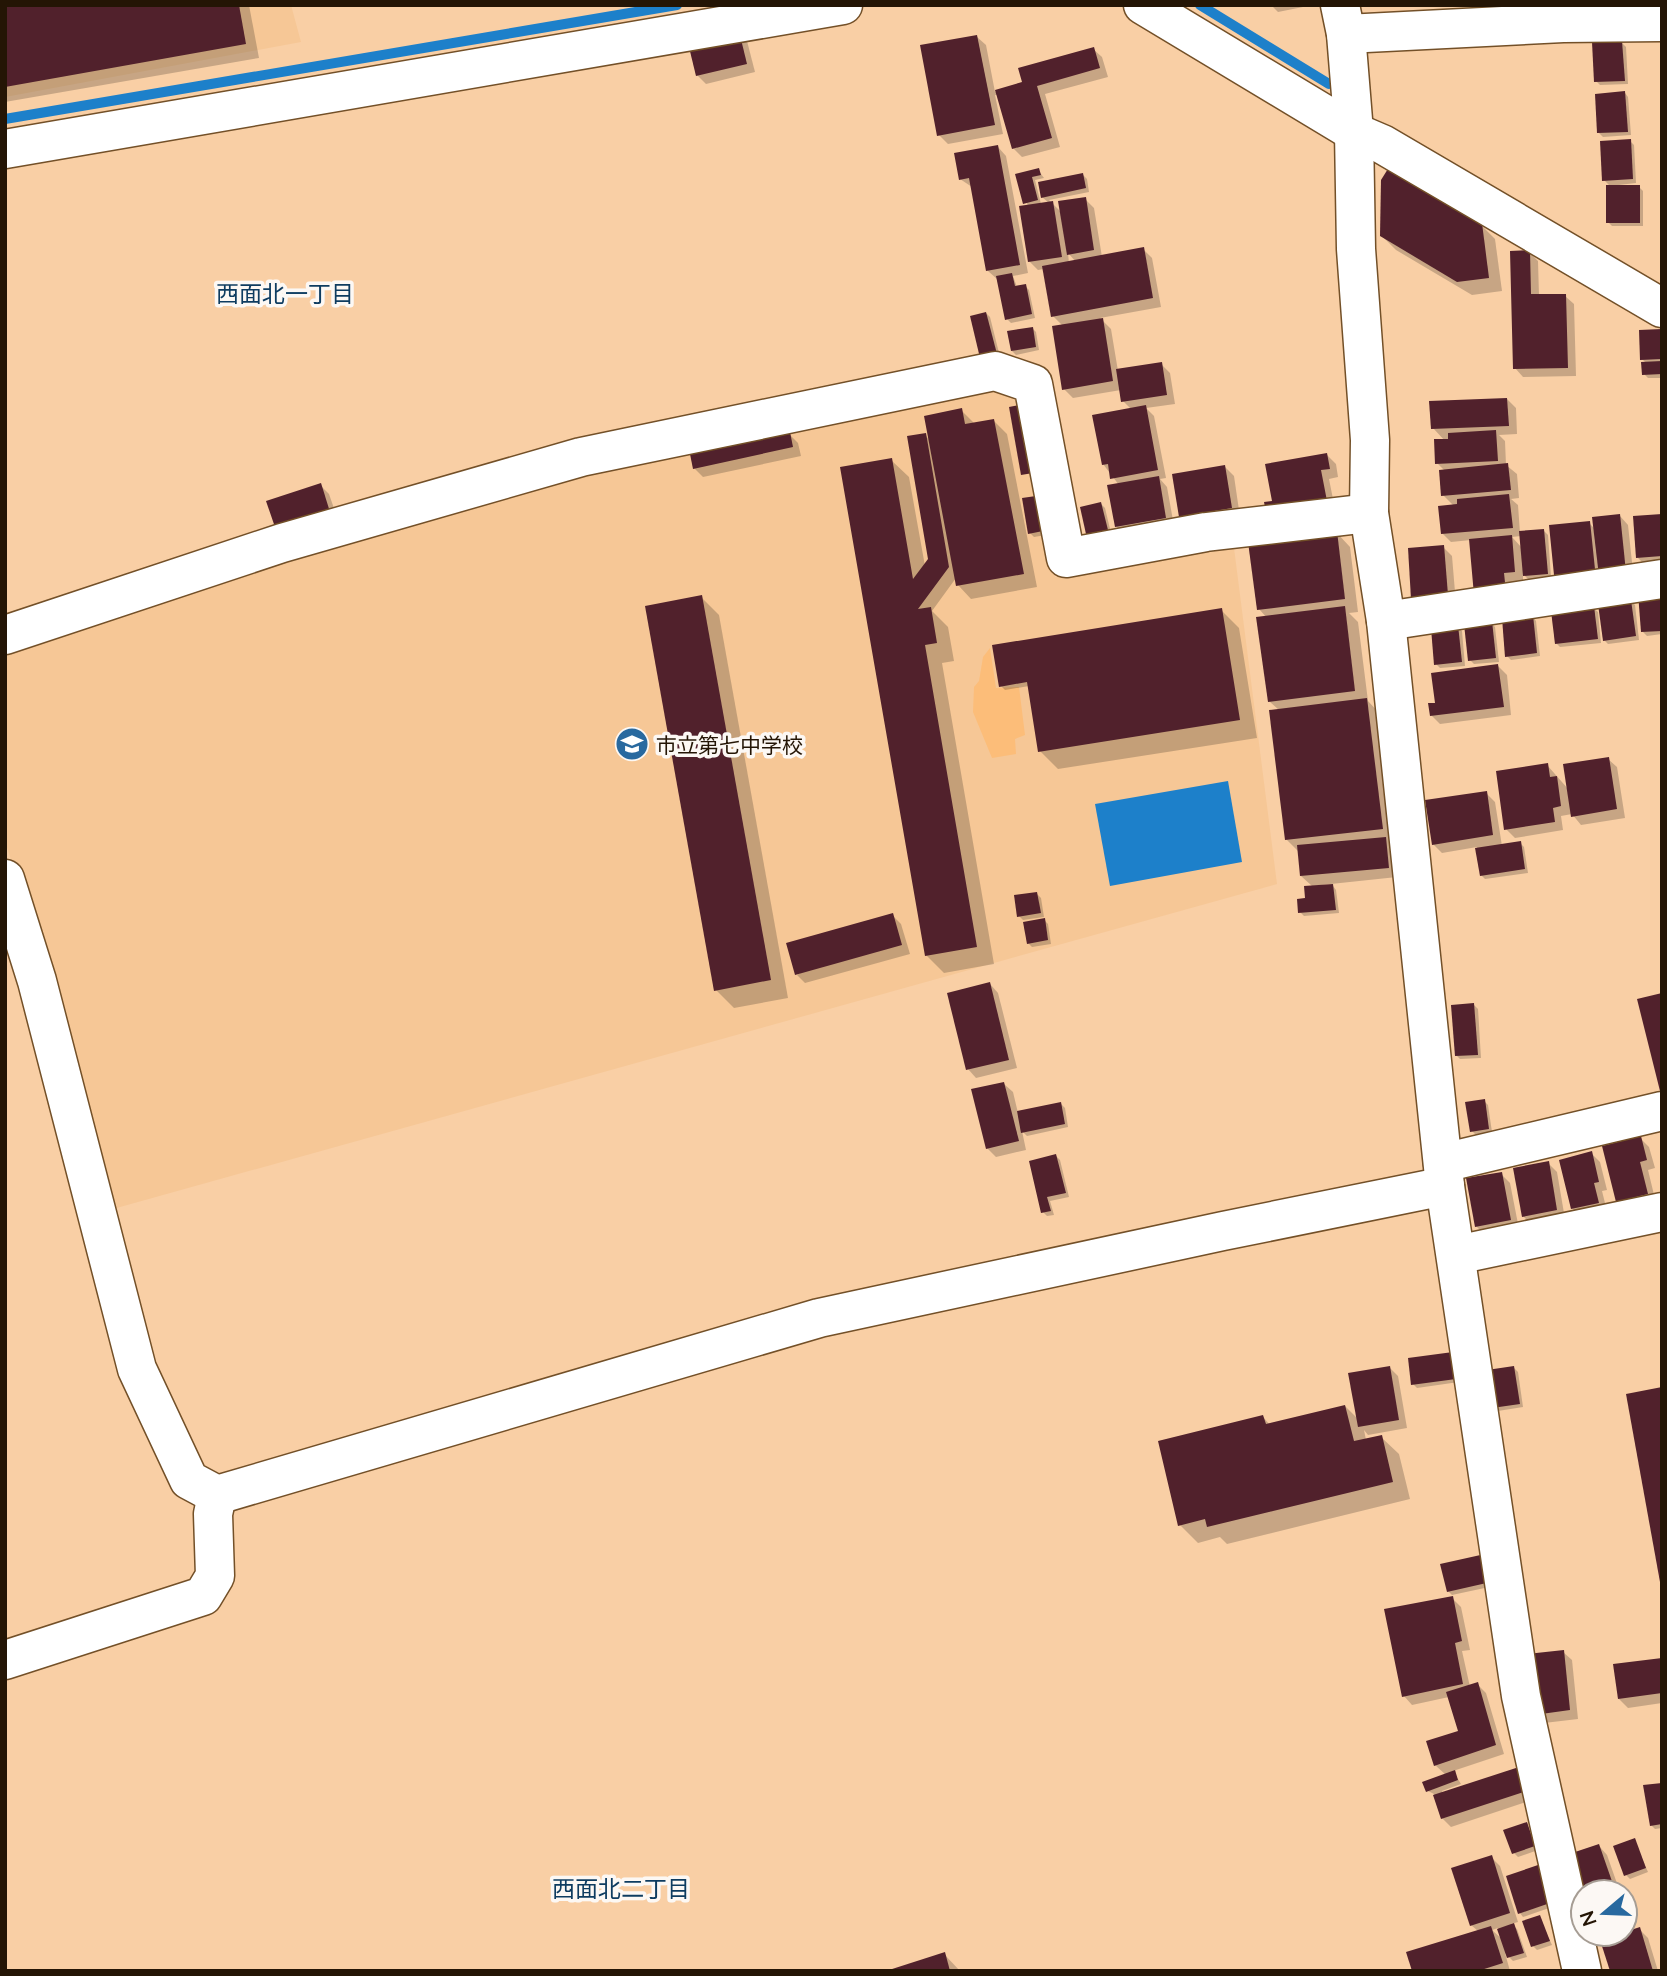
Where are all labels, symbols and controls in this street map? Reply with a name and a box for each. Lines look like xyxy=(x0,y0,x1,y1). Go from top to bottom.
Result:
district label: 西面北一丁目 xyxy=(216,279,354,307)
school or university icon: 市立第七中学校 xyxy=(613,725,651,763)
place label: 市立第七中学校 xyxy=(656,732,803,757)
district label: 西面北二丁目 xyxy=(552,1874,690,1902)
north arrow xyxy=(1569,1878,1639,1948)
text: N xyxy=(1574,1908,1601,1929)

